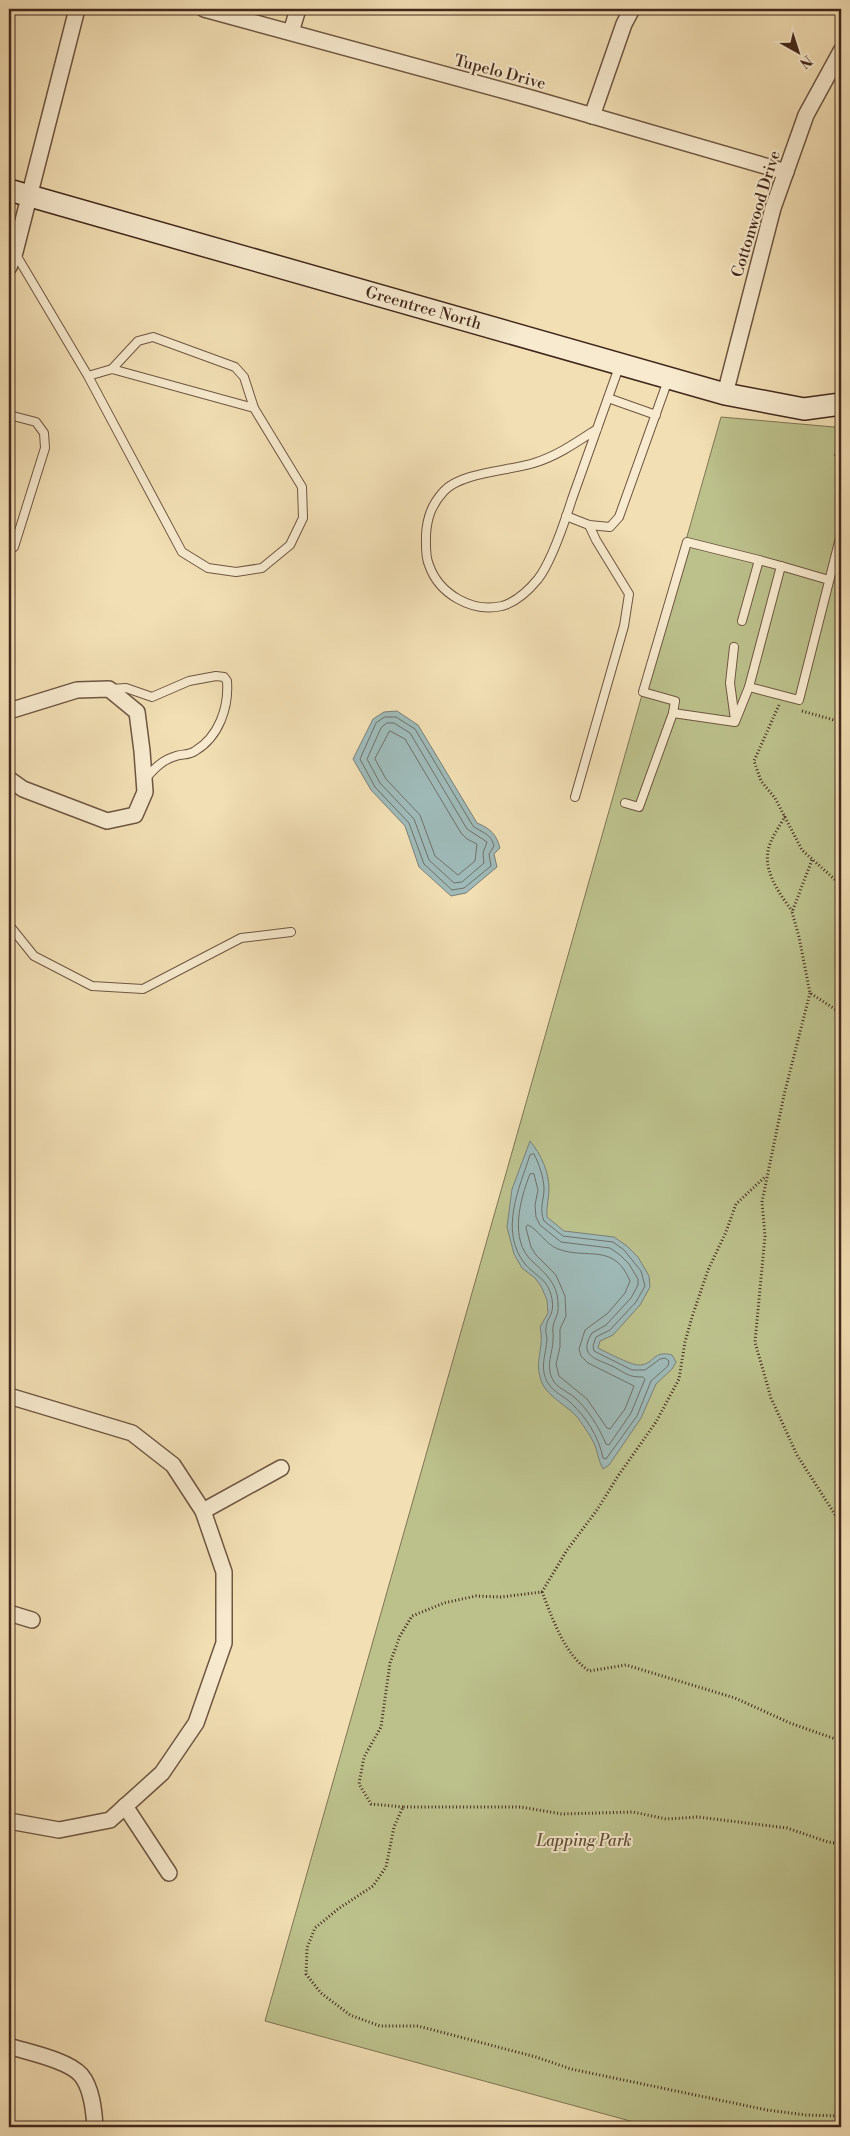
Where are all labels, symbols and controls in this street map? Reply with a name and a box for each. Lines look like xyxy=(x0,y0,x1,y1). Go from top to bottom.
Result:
north arrow xyxy=(772,28,822,78)
street label: Tupelo Drive xyxy=(452,50,548,94)
text: N xyxy=(796,51,816,72)
street label: Cottonwood Drive xyxy=(727,148,785,280)
street label: Greentree North xyxy=(363,282,484,334)
park label: Lapping Park xyxy=(535,1831,632,1851)

